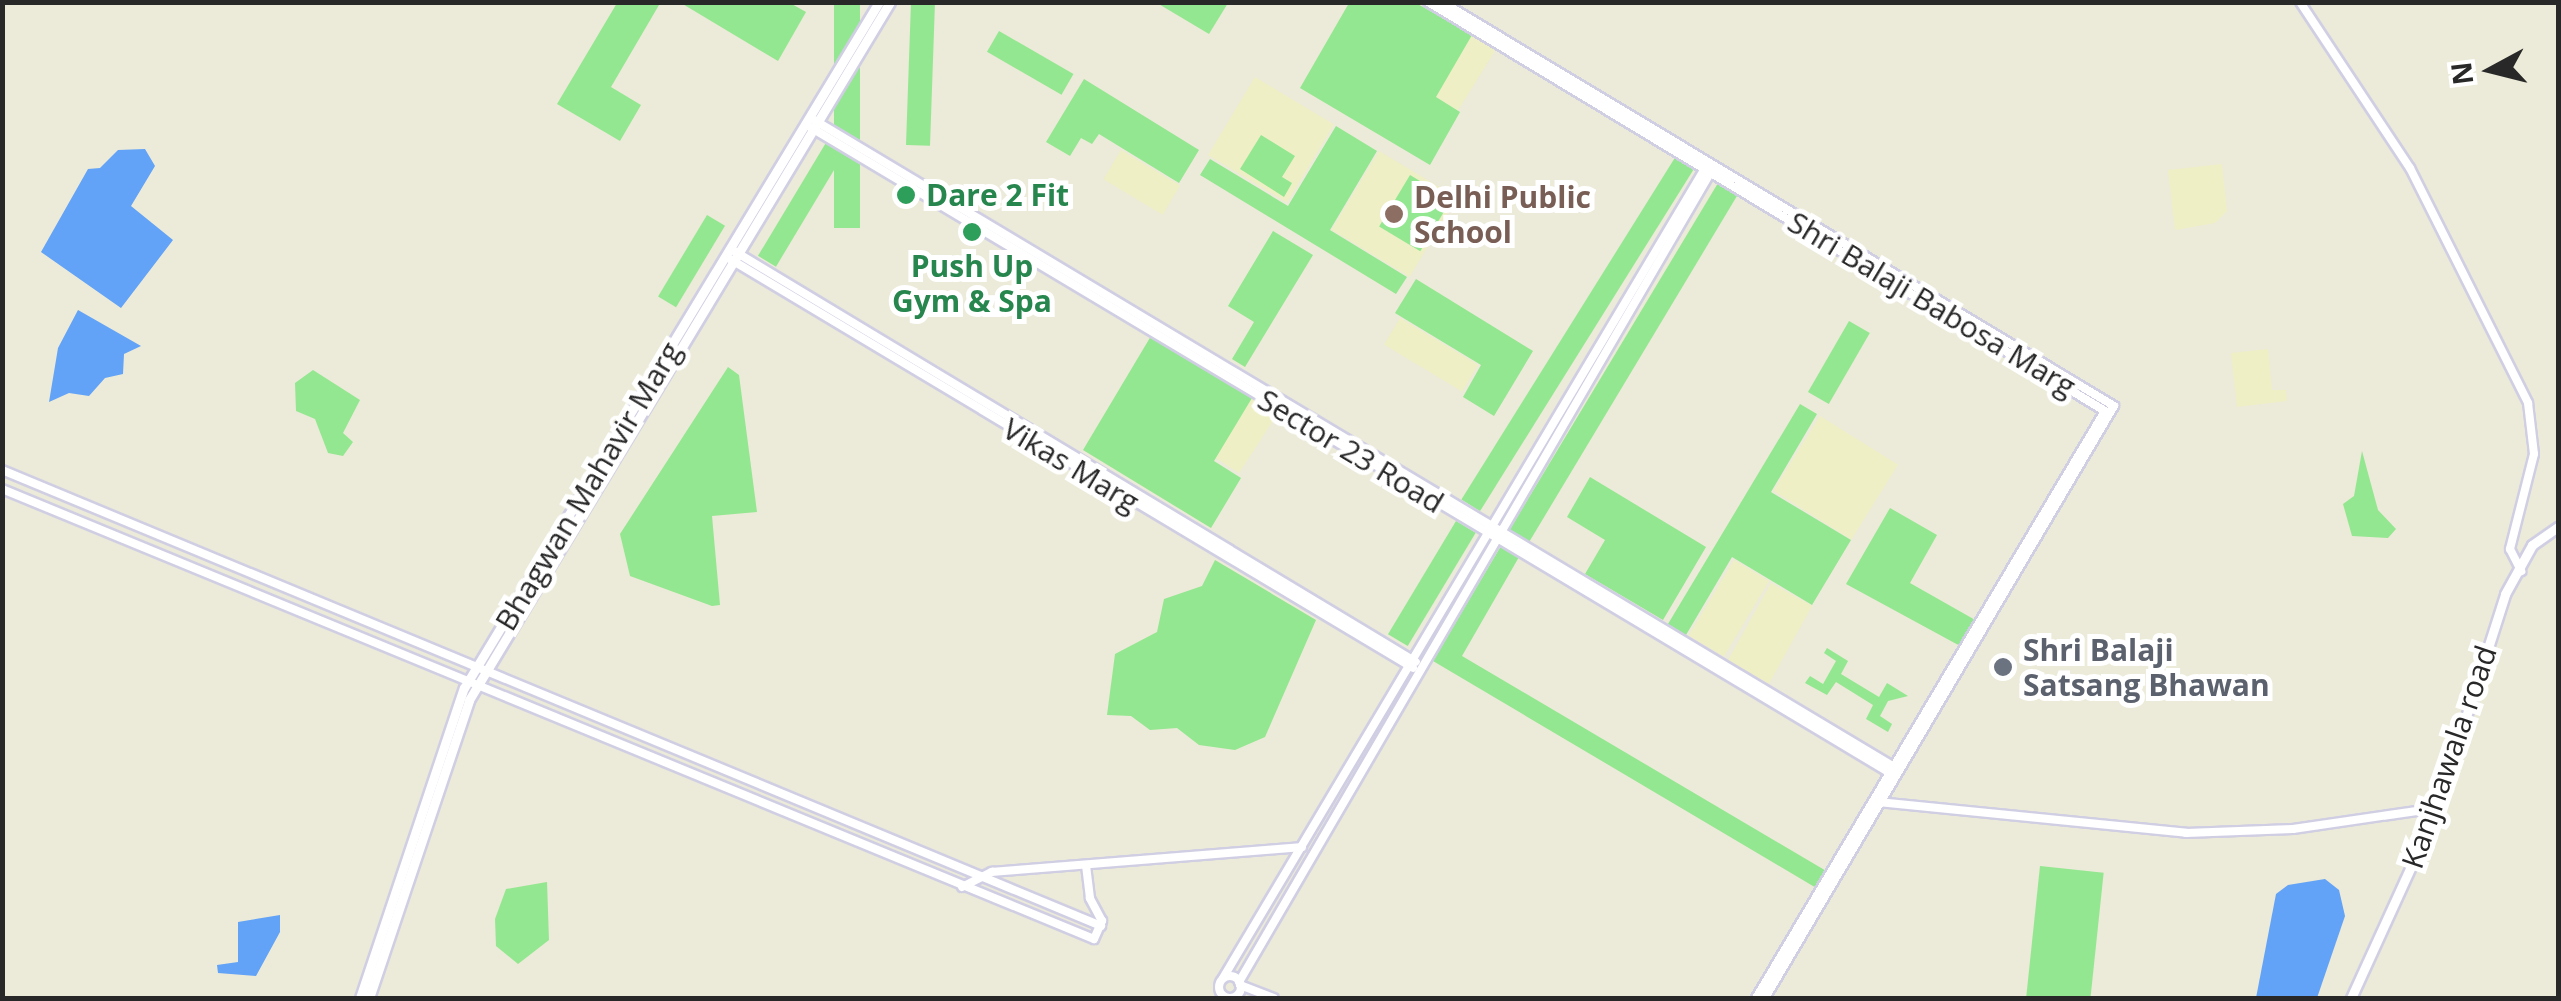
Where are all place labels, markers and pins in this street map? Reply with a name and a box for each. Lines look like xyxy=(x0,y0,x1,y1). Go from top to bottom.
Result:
place label: Dare 2 Fit xyxy=(926,177,1069,213)
place label: Delhi Public School xyxy=(1414,179,1591,250)
marker: Dare 2 Fit xyxy=(895,184,917,206)
marker: Delhi Public School xyxy=(1383,203,1405,225)
marker: Push Up Gym & Spa xyxy=(961,221,983,243)
place label: Push Up Gym & Spa xyxy=(892,248,1052,318)
place label: Shri Balaji Satsang Bhawan xyxy=(2023,632,2270,702)
marker: Shri Balaji Satsang Bhawan xyxy=(1992,656,2014,678)

